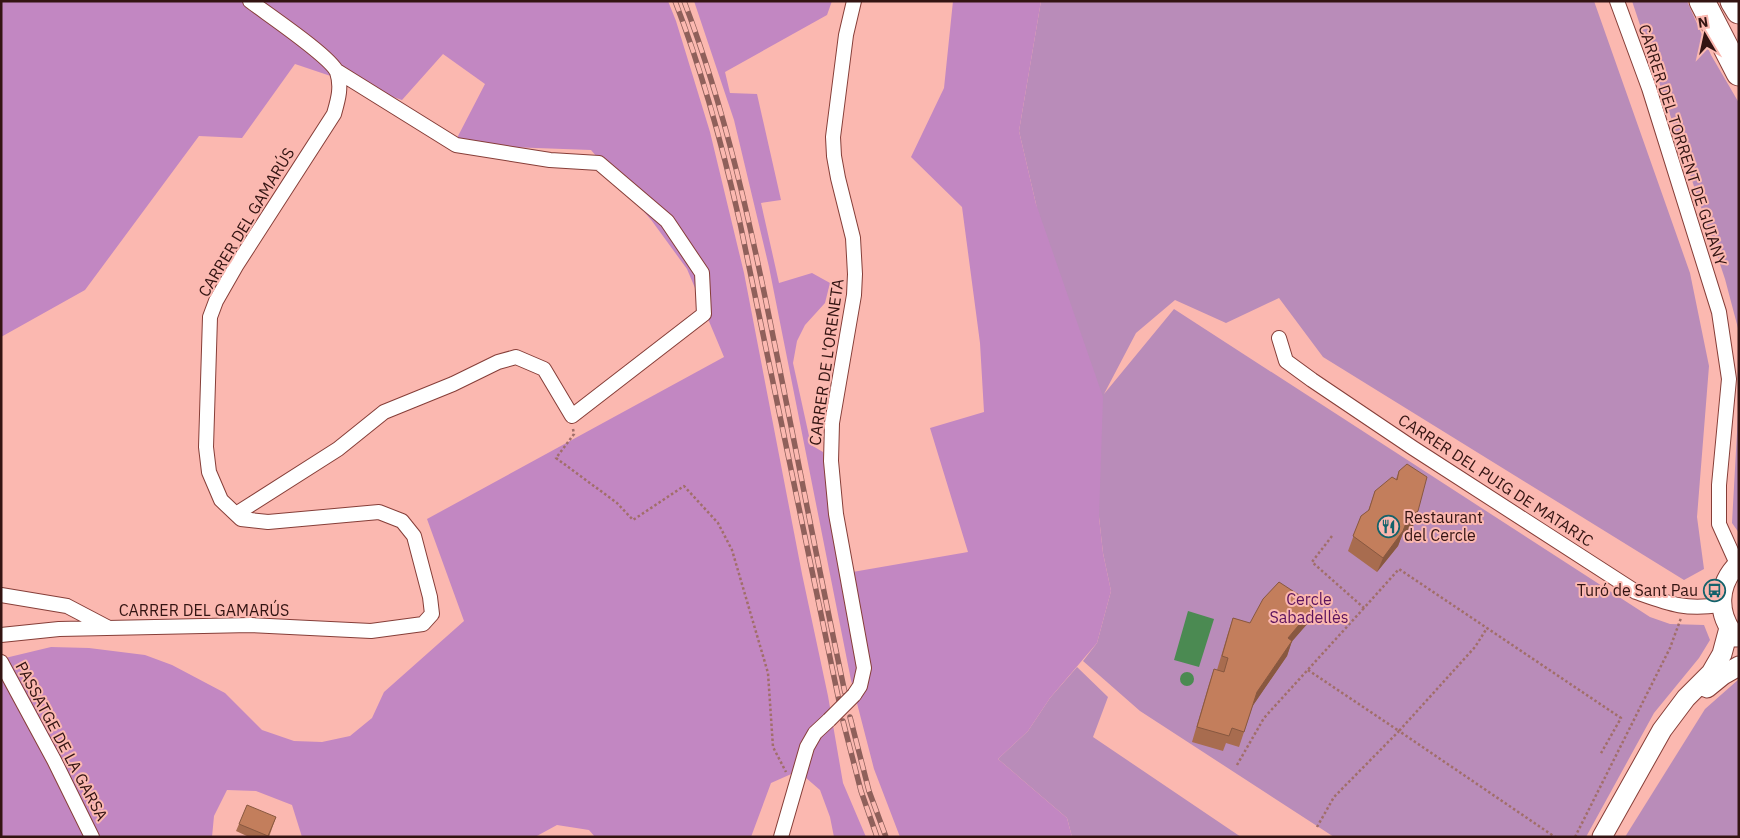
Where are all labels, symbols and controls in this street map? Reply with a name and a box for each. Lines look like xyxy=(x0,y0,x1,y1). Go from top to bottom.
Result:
north arrow xyxy=(1680,10,1730,60)
street label: CARRER DEL TORRENT DE GUIANY xyxy=(1635,22,1731,268)
street label: CARRER DEL GAMARÚS xyxy=(193,143,299,300)
street label: CARRER DE L'ORENETA xyxy=(804,277,848,447)
street label: CARRER DEL PUIG DE MATARIC xyxy=(1395,409,1597,551)
place label: Restaurant del Cercle xyxy=(1404,507,1483,545)
restaurant icon: Restaurant del Cercle xyxy=(1376,514,1400,538)
bus stop icon: Turó de Sant Pau xyxy=(1702,578,1726,602)
place label: Turó de Sant Pau xyxy=(1577,580,1698,600)
park label: Cercle Sabadellès xyxy=(1270,589,1348,627)
street label: CARRER DEL GAMARÚS xyxy=(119,599,289,620)
street label: PASSATGE DE LA GARSA xyxy=(12,658,112,824)

